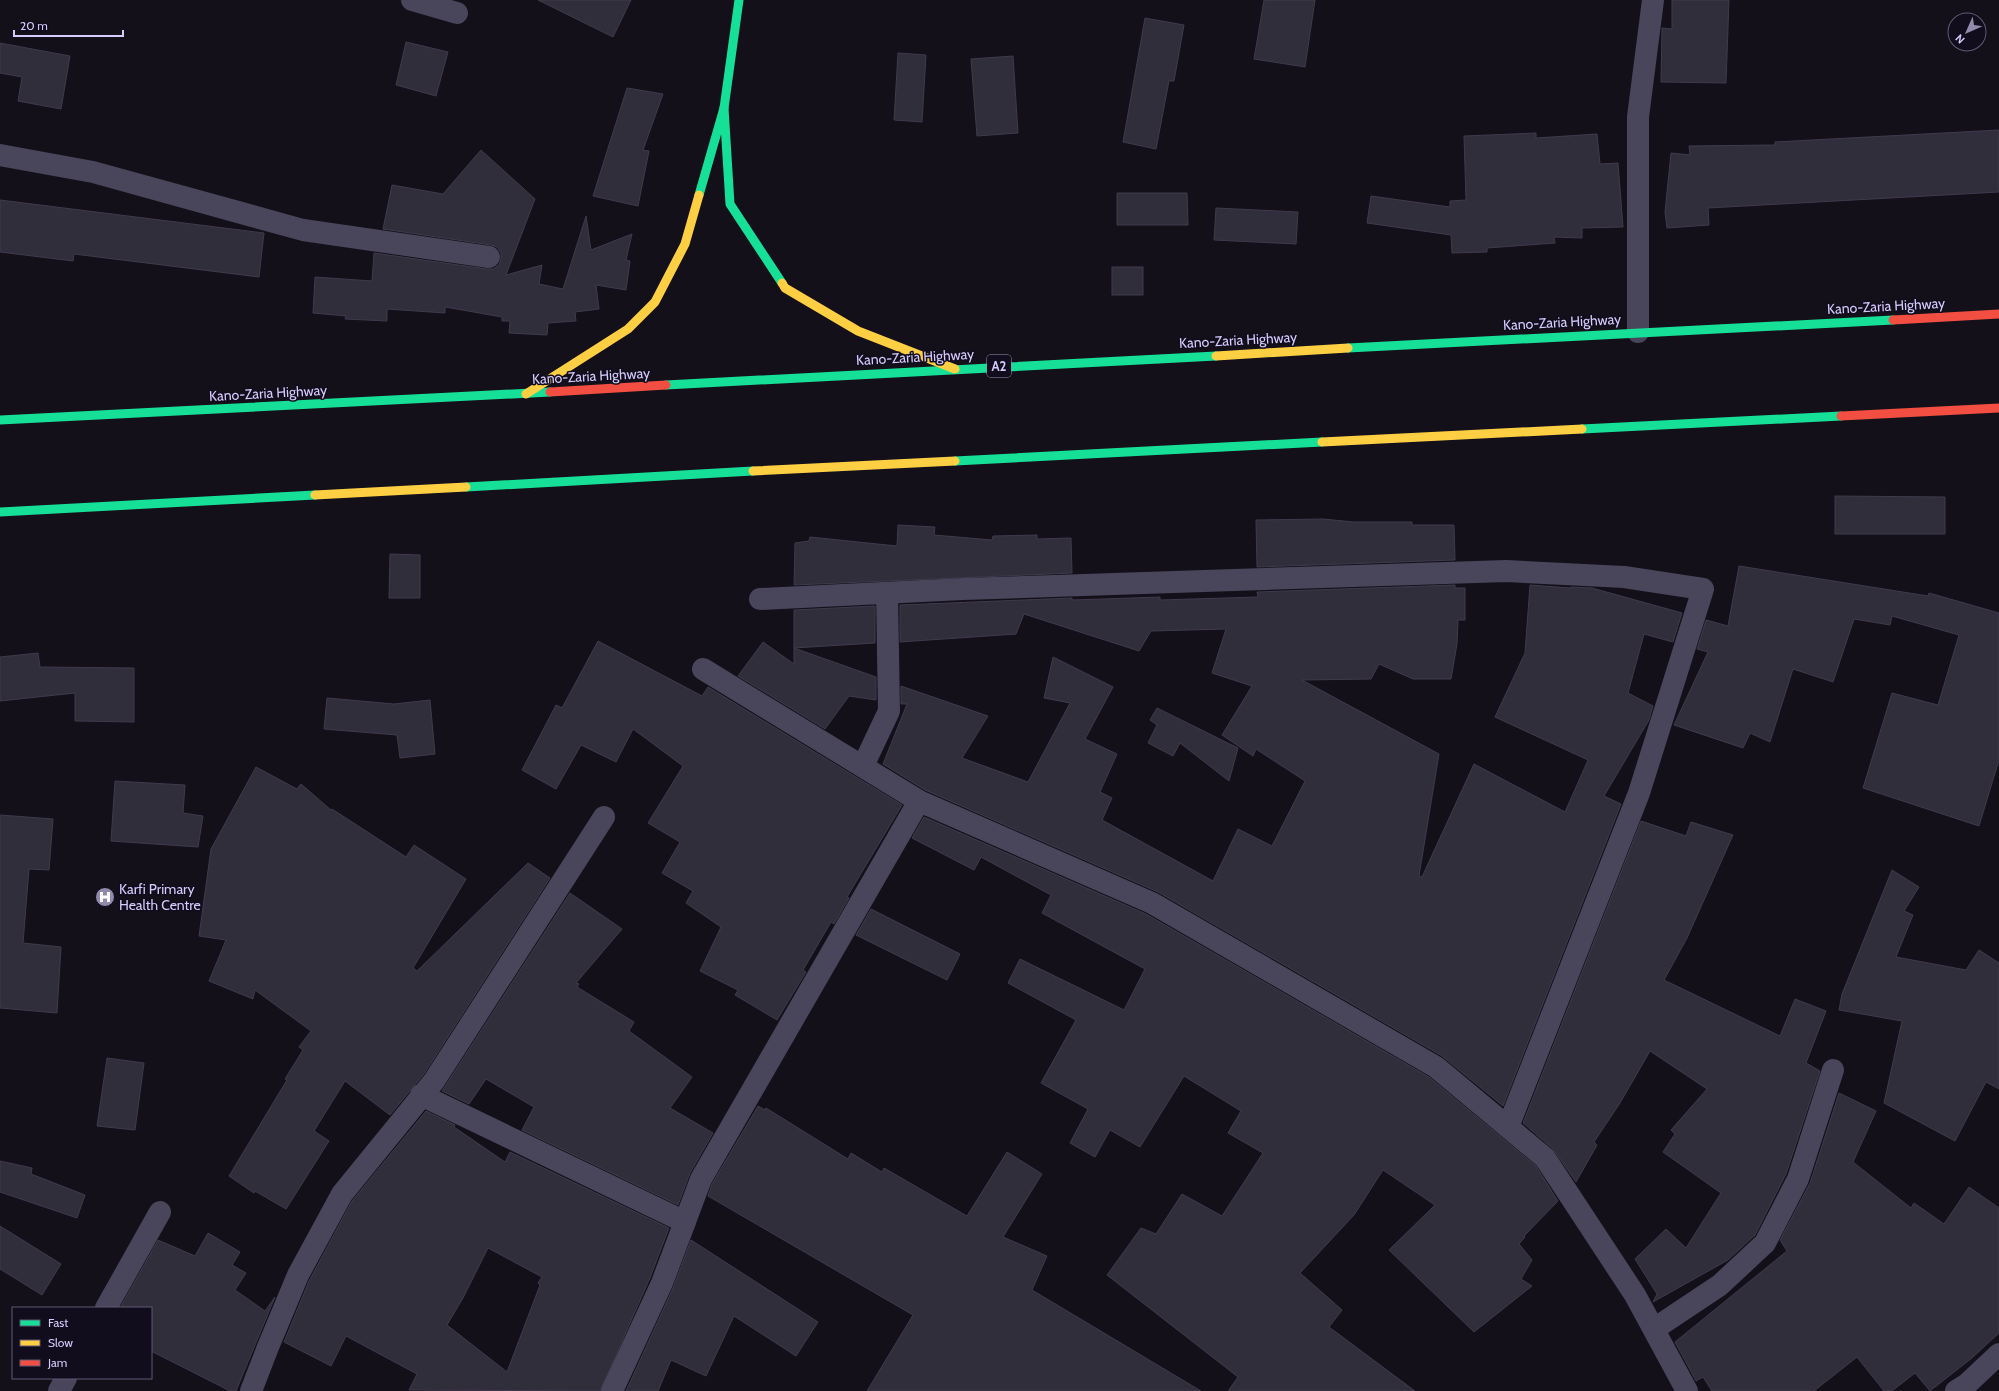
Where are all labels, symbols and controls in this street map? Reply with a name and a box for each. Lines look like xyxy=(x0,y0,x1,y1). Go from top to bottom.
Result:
scale bar xyxy=(14,12,123,38)
north arrow xyxy=(1947,12,1987,52)
text: 20 m xyxy=(20,18,48,33)
text: N xyxy=(1952,31,1968,47)
street label: Kano-Zaria Highway xyxy=(1827,294,1945,318)
street label: Kano-Zaria Highway xyxy=(1503,310,1621,334)
street label: Kano-Zaria Highway xyxy=(1179,328,1297,352)
street label: Kano-Zaria Highway xyxy=(856,345,974,369)
road number: A2 xyxy=(987,355,1011,377)
street label: Kano-Zaria Highway xyxy=(532,364,650,388)
street label: Kano-Zaria Highway xyxy=(209,381,327,405)
place label: Karfi Primary Health Centre xyxy=(119,880,201,914)
hospital icon: Karfi Primary Health Centre xyxy=(94,886,116,908)
legend xyxy=(12,1307,152,1379)
text: Fast xyxy=(48,1315,68,1330)
text: Slow xyxy=(48,1335,73,1350)
text: Jam xyxy=(47,1355,67,1370)

